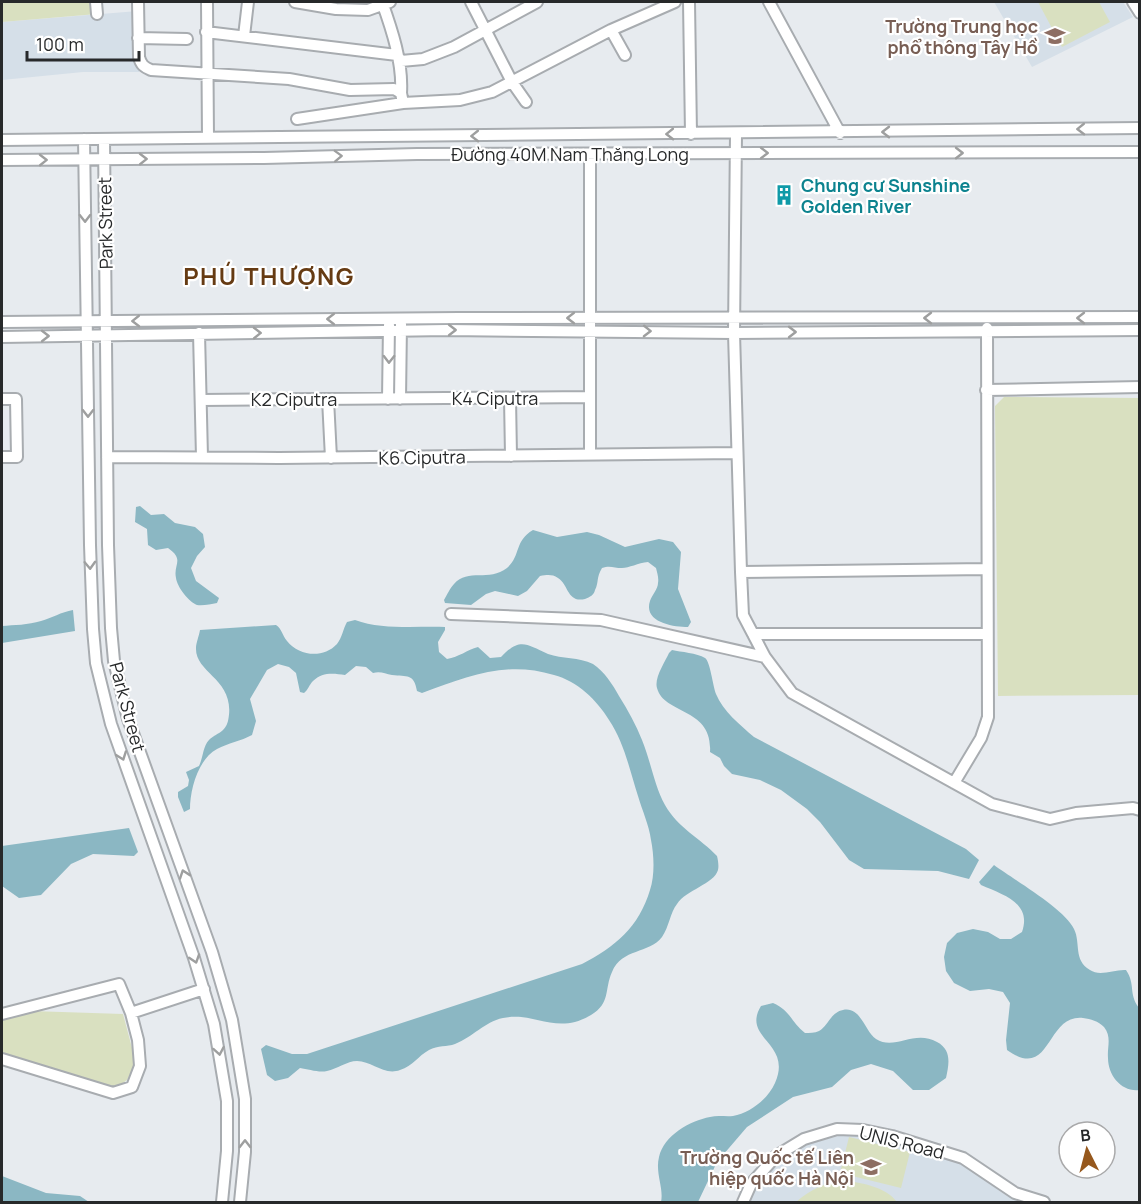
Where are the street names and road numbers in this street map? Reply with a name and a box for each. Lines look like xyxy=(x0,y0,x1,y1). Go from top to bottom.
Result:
street label: Đường 40M Nam Thăng Long xyxy=(451,142,689,166)
street label: Park Street xyxy=(92,177,118,269)
street label: K4 Ciputra xyxy=(452,386,538,410)
street label: K2 Ciputra xyxy=(251,387,337,411)
street label: K6 Ciputra xyxy=(378,444,466,470)
street label: Park Street xyxy=(104,659,152,755)
street label: UNIS Road xyxy=(857,1120,947,1164)

